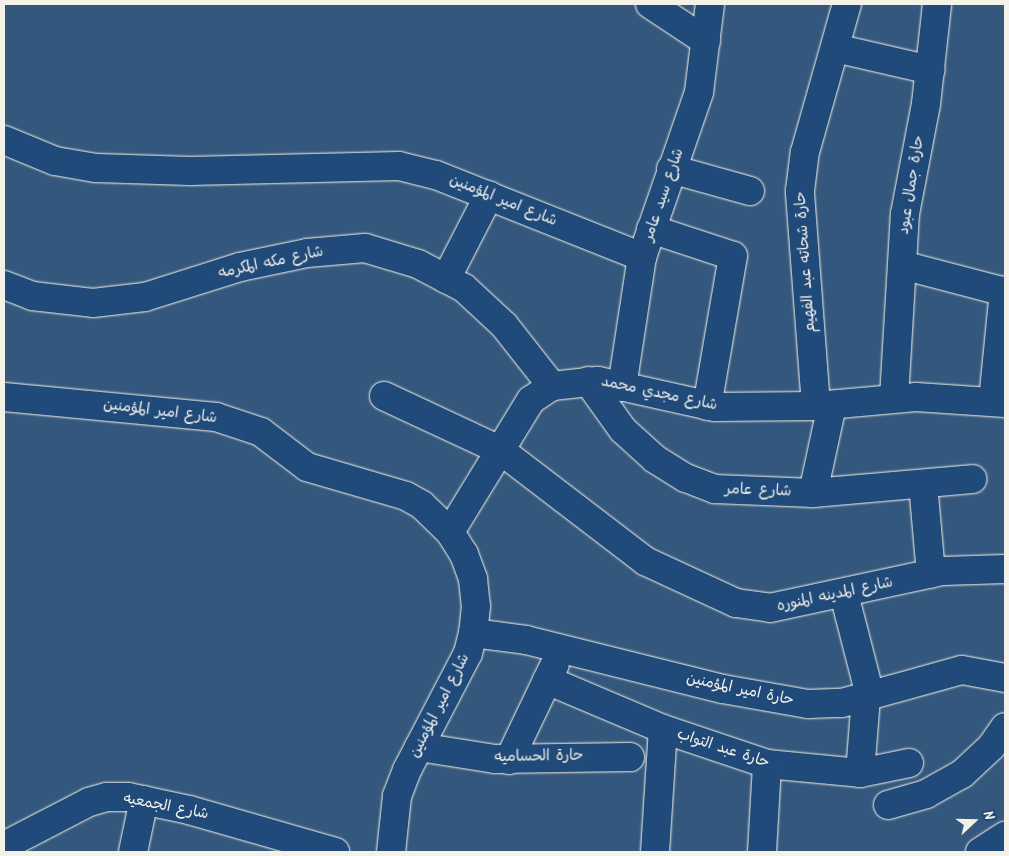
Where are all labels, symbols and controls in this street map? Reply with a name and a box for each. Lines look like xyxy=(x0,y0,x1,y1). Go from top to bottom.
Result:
street label: حارة جمال عبود xyxy=(895,134,929,236)
street label: شارع سيد عامر xyxy=(640,146,688,244)
street label: شارع امير المؤمنين xyxy=(447,171,559,231)
street label: حارة شحاته عبد الفهيم xyxy=(792,191,820,333)
street label: شارع مكه المكرمه xyxy=(217,243,325,283)
street label: شارع مجدي محمد xyxy=(599,373,719,415)
street label: شارع امير المؤمنين xyxy=(102,396,218,428)
street label: شارع عامر xyxy=(724,481,792,501)
street label: شارع المدينه المنوره xyxy=(775,574,895,616)
street label: شارع امير المؤمنين xyxy=(406,651,474,761)
street label: حارة امير المؤمنين xyxy=(685,670,795,710)
street label: حارة عبد التواب xyxy=(674,726,772,772)
street label: حارة الحساميه xyxy=(494,747,584,767)
street label: شارع الجمعيه xyxy=(122,790,210,824)
north arrow xyxy=(949,796,999,846)
text: N xyxy=(976,808,1000,824)

